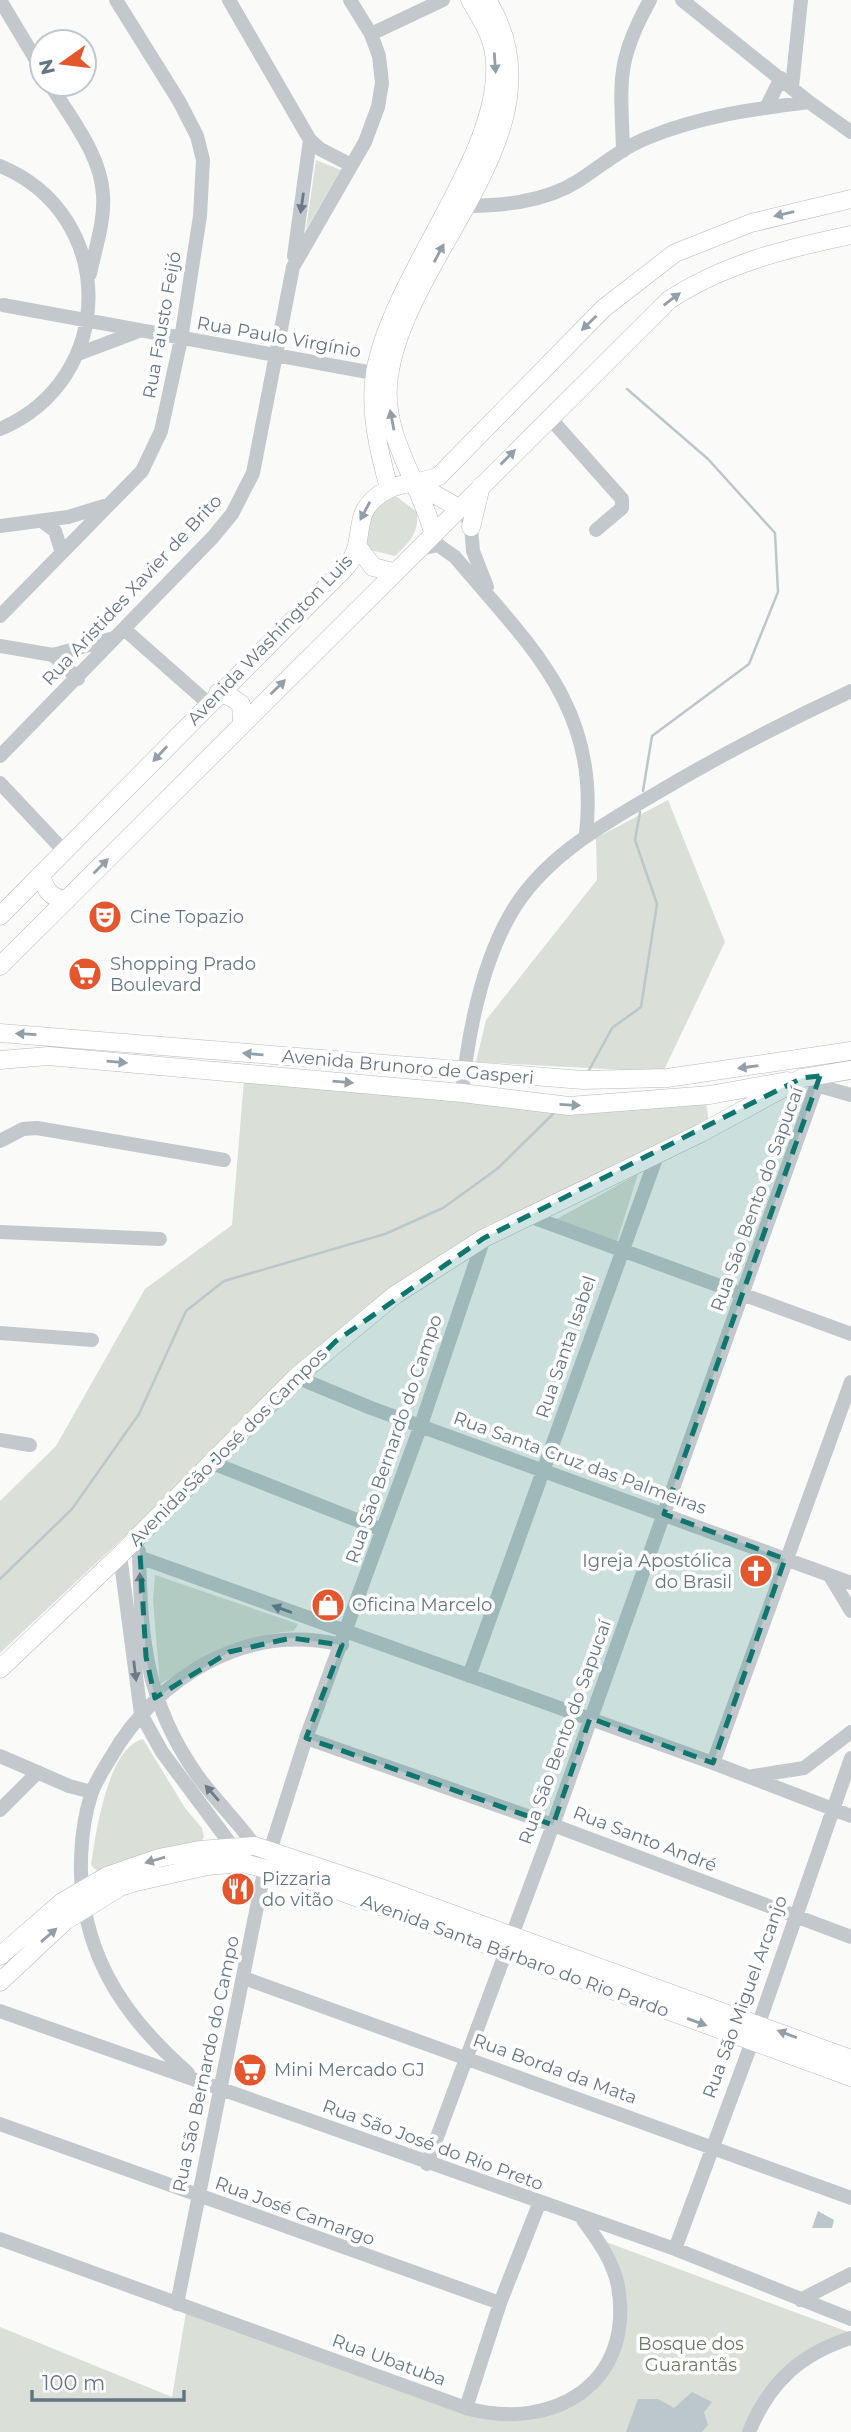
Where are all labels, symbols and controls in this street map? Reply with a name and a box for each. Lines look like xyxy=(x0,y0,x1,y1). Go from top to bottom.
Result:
north arrow xyxy=(28,28,98,98)
one-way arrow xyxy=(489,52,500,74)
text: N xyxy=(34,57,60,77)
one-way arrow xyxy=(296,193,307,215)
one-way arrow xyxy=(773,209,795,220)
one-way arrow xyxy=(433,243,445,263)
street label: Rua Fausto Feijó xyxy=(138,250,186,400)
one-way arrow xyxy=(663,292,681,306)
street label: Rua Paulo Virgínio xyxy=(195,312,363,362)
one-way arrow xyxy=(581,314,598,330)
one-way arrow xyxy=(387,409,398,431)
one-way arrow xyxy=(500,449,516,466)
street label: Rua Aristides Xavier de Brito xyxy=(38,490,226,690)
one-way arrow xyxy=(359,502,371,522)
street label: Avenida Washington Luis xyxy=(183,550,357,730)
one-way arrow xyxy=(269,679,286,695)
one-way arrow xyxy=(152,745,168,762)
one-way arrow xyxy=(93,858,109,874)
theatre icon: Cine Topazio xyxy=(86,898,124,936)
place label: Cine Topazio xyxy=(130,906,244,928)
place label: Shopping Prado Boulevard xyxy=(110,953,256,996)
supermarket icon: Shopping Prado Boulevard xyxy=(66,955,104,993)
one-way arrow xyxy=(15,1029,37,1040)
street label: Avenida Brunoro de Gasperi xyxy=(281,1045,535,1089)
one-way arrow xyxy=(242,1048,264,1059)
one-way arrow xyxy=(106,1057,128,1068)
one-way arrow xyxy=(737,1062,759,1073)
one-way arrow xyxy=(333,1077,355,1088)
street label: Rua São Bento do Sapucaí xyxy=(706,1083,808,1314)
one-way arrow xyxy=(559,1100,581,1111)
street label: Rua Santa Isabel xyxy=(531,1273,601,1421)
street label: Rua São Bernardo do Campo xyxy=(341,1312,447,1566)
street label: Avenida São José dos Campos xyxy=(124,1343,332,1551)
street label: Rua Santa Cruz das Palmeiras xyxy=(450,1407,710,1519)
place label: Igreja Apostólica do Brasil xyxy=(582,1550,732,1593)
church icon: Igreja Apostólica do Brasil xyxy=(737,1552,775,1590)
one-way arrow xyxy=(134,1572,146,1594)
shop icon: Oficina Marcelo xyxy=(309,1586,347,1624)
place label: Oficina Marcelo xyxy=(352,1594,492,1616)
one-way arrow xyxy=(272,1603,293,1614)
street label: Rua São Bento do Sapucaí xyxy=(514,1616,616,1847)
one-way arrow xyxy=(130,1660,141,1682)
one-way arrow xyxy=(204,1784,220,1802)
street label: Rua Santo André xyxy=(570,1801,720,1877)
one-way arrow xyxy=(144,1855,166,1866)
place label: Pizzaria do vitão xyxy=(262,1868,334,1911)
restaurant icon: Pizzaria do vitão xyxy=(219,1870,257,1908)
street label: Avenida Santa Bárbaro do Rio Pardo xyxy=(358,1890,672,2022)
street label: Rua São Miguel Arcanjo xyxy=(698,1893,792,2101)
one-way arrow xyxy=(40,1927,58,1943)
street label: Rua São Bernardo do Campo xyxy=(168,1934,244,2194)
one-way arrow xyxy=(687,2017,708,2028)
one-way arrow xyxy=(777,2028,798,2039)
street label: Rua Borda da Mata xyxy=(470,2029,640,2109)
supermarket icon: Mini Mercado GJ xyxy=(231,2051,269,2089)
place label: Mini Mercado GJ xyxy=(274,2059,425,2081)
street label: Rua São José do Rio Preto xyxy=(320,2095,546,2195)
street label: Rua José Camargo xyxy=(212,2172,378,2250)
street label: Rua Ubatuba xyxy=(329,2329,449,2391)
park label: Bosque dos Guarantãs xyxy=(638,2333,744,2376)
scale bar xyxy=(32,2358,184,2402)
text: 100 m xyxy=(42,2370,105,2395)

